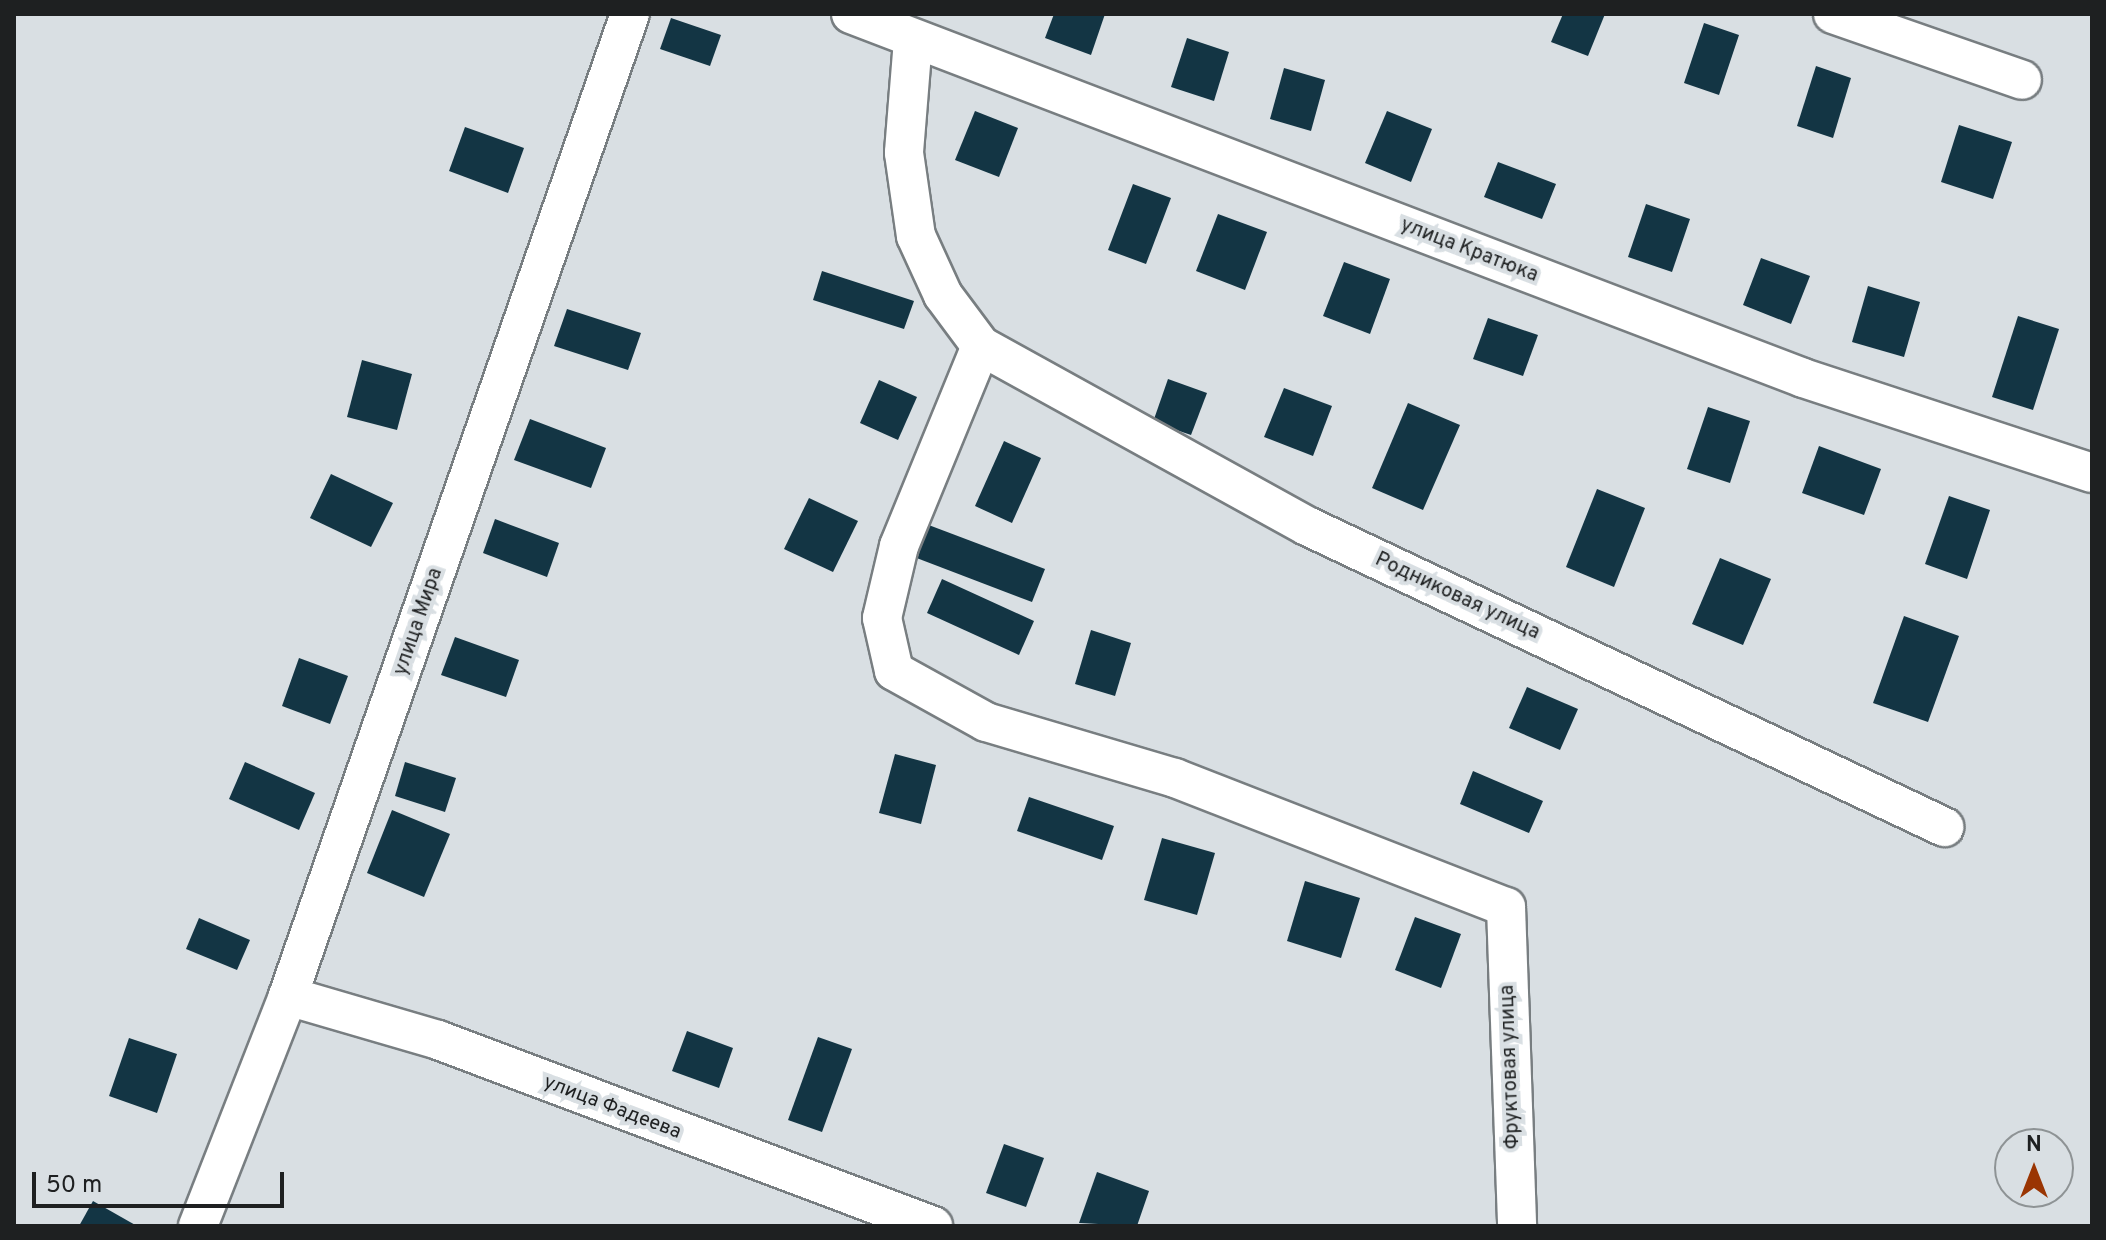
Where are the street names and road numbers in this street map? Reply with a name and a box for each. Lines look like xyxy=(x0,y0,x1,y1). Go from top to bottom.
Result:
street label: улица Кратюка xyxy=(1397,214,1541,288)
street label: Родниковая улица xyxy=(1371,548,1543,646)
street label: улица Мира xyxy=(389,565,449,679)
street label: Фруктовая улица xyxy=(1496,984,1526,1150)
street label: улица Фадеева xyxy=(540,1071,684,1145)

